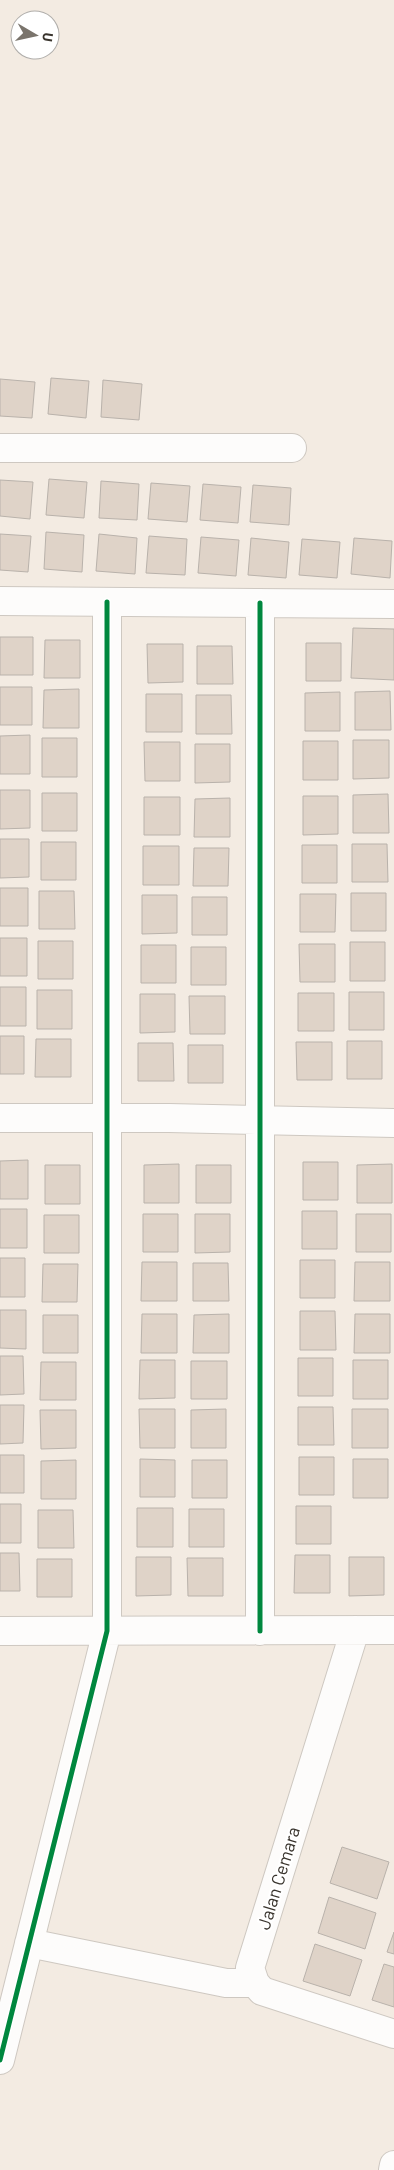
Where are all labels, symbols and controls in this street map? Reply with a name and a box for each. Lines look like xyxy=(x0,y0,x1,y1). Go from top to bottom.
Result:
north arrow xyxy=(10,10,60,60)
text: U xyxy=(39,31,57,43)
street label: Jalan Cemara xyxy=(252,1824,304,1932)

